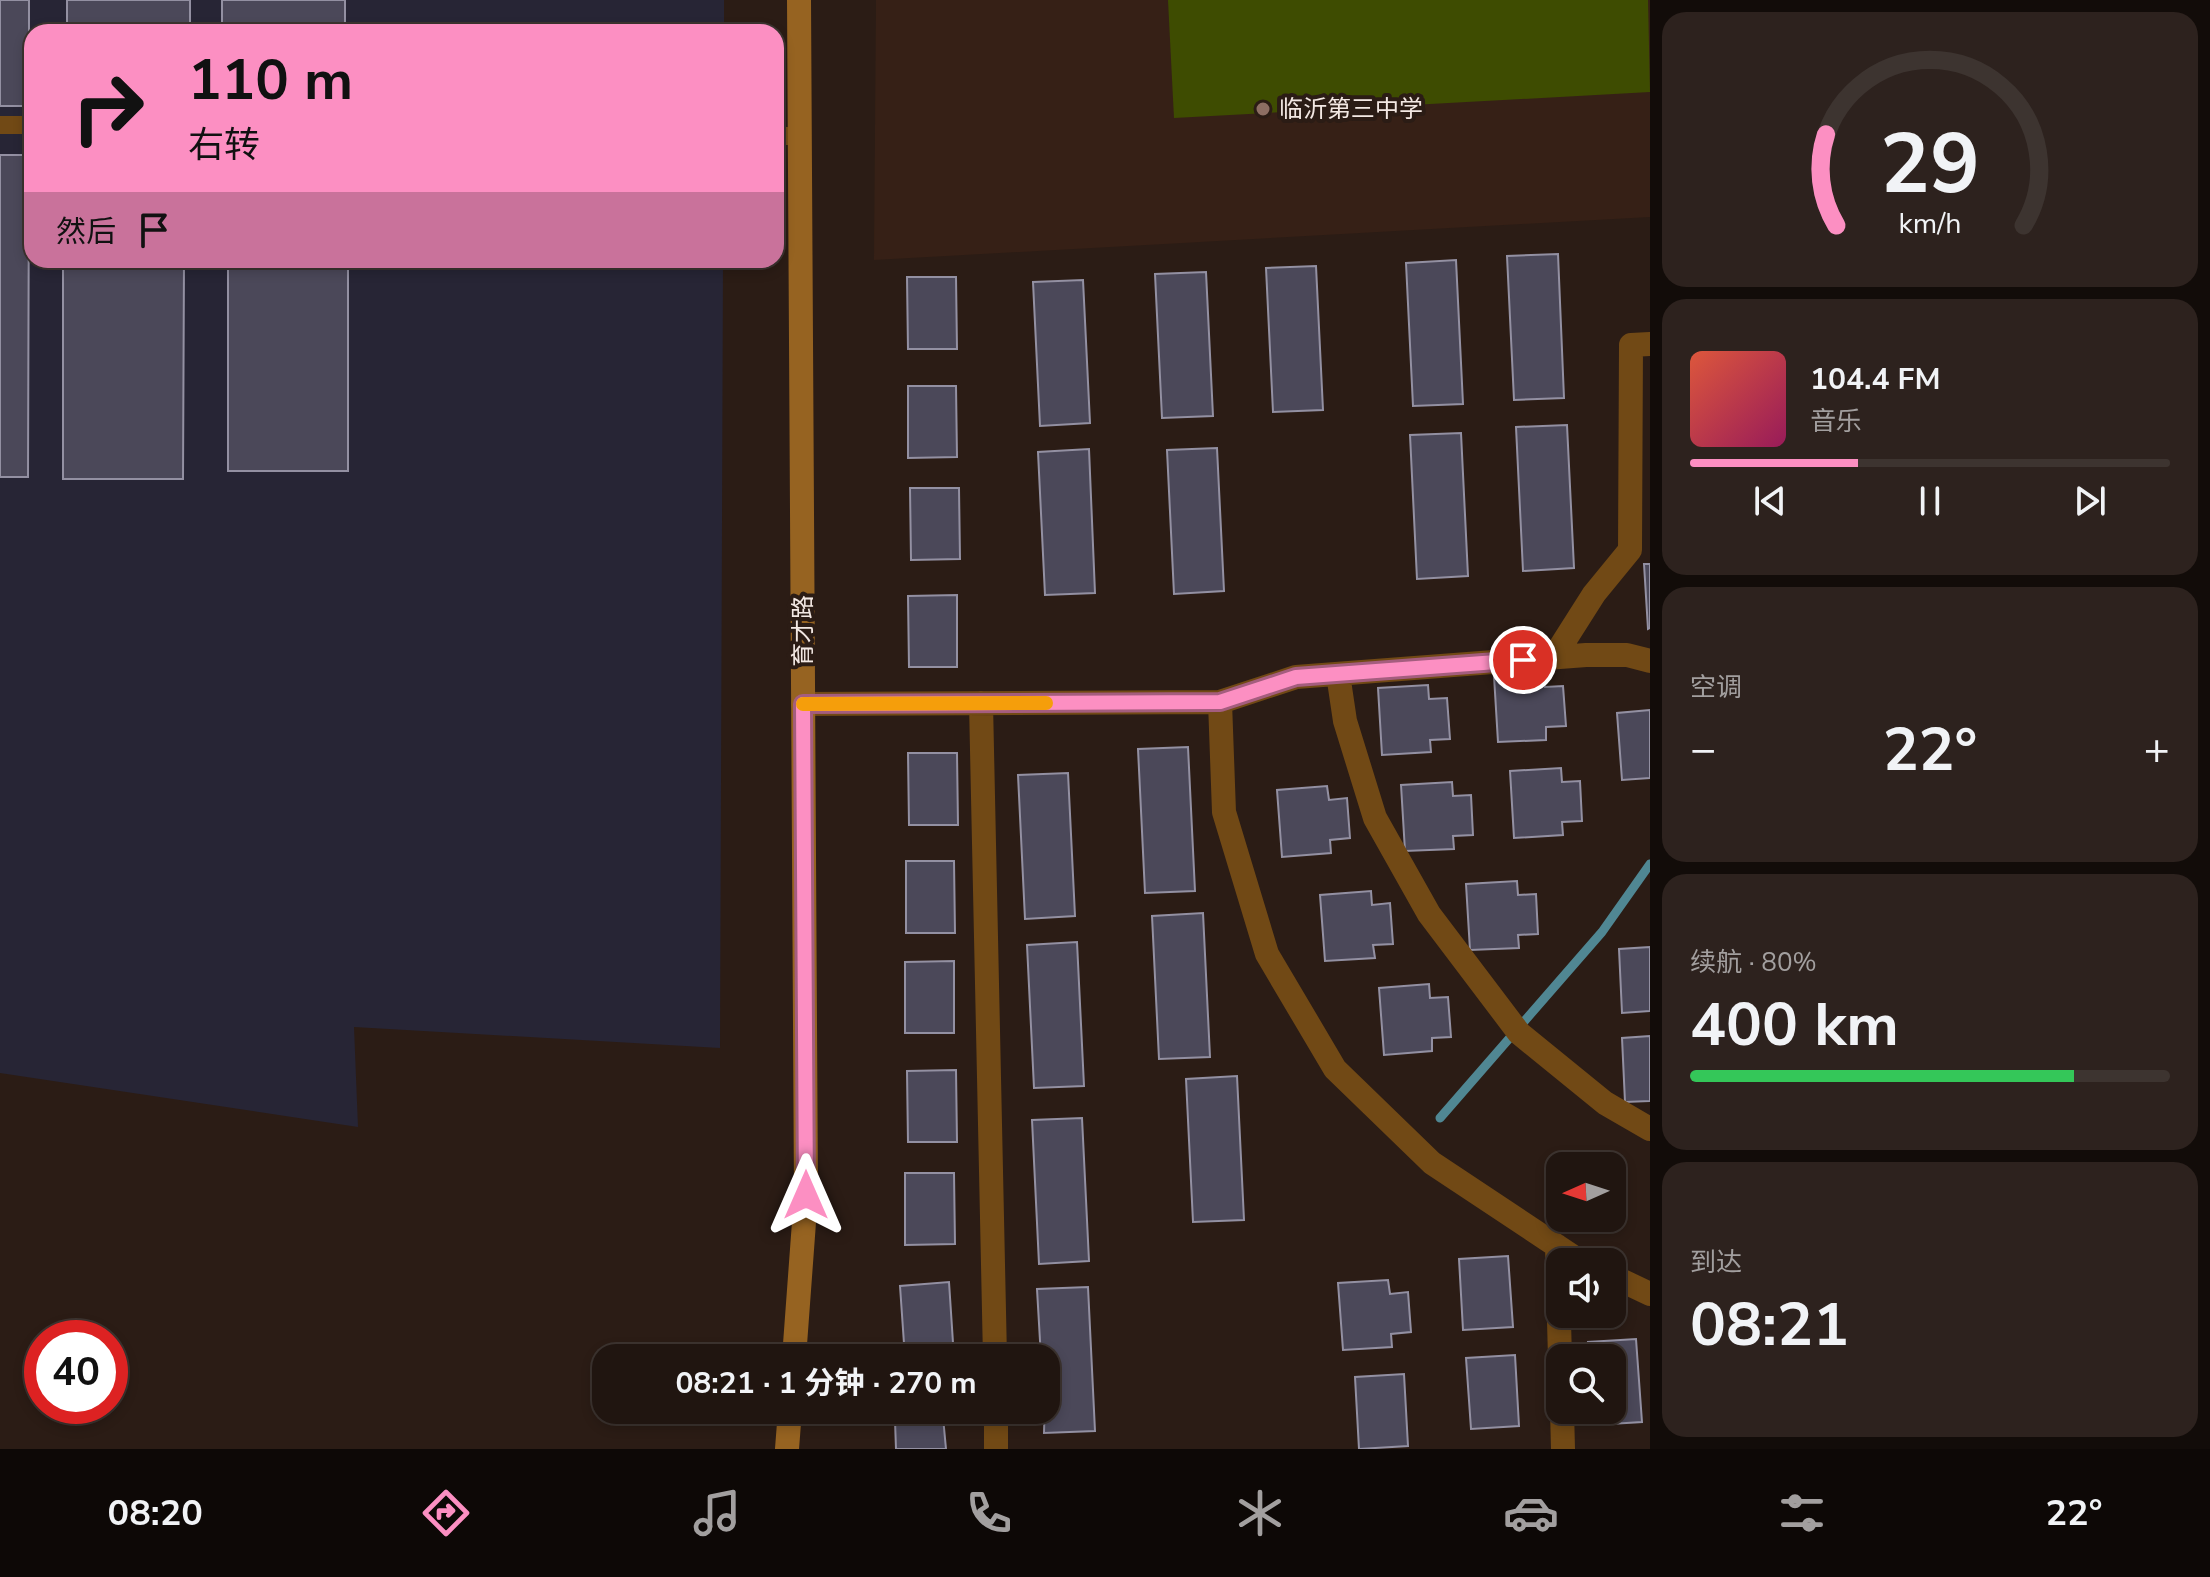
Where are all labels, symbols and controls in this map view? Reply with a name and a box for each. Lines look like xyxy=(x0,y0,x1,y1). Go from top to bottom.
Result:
text: 110 m xyxy=(188,42,353,119)
icon: right xyxy=(56,56,160,160)
place label: 临沂第三中学 xyxy=(1279,93,1423,125)
marker: 临沂第三中学 xyxy=(1254,100,1272,118)
text: 29 xyxy=(1880,107,1980,220)
text: 右转 xyxy=(188,121,260,170)
text: km/h xyxy=(1899,204,1961,243)
icon: arrive xyxy=(132,208,176,252)
text: 然后 xyxy=(56,212,116,253)
text: 104.4 FM xyxy=(1810,359,1940,400)
text: 音乐 xyxy=(1810,404,1862,439)
icon: previous xyxy=(1748,479,1792,523)
icon: pause xyxy=(1908,479,1952,523)
icon: next xyxy=(2068,479,2112,523)
street label: 育才路 xyxy=(787,595,819,667)
pin xyxy=(1489,626,1557,694)
icon: arrive xyxy=(1501,638,1545,682)
text: 空调 xyxy=(1690,670,1742,705)
text: 22° xyxy=(1883,709,1977,791)
text: − xyxy=(1690,720,1716,780)
text: + xyxy=(2144,720,2170,780)
text: 续航 · 80% xyxy=(1690,945,1817,980)
text: 400 km xyxy=(1690,984,1899,1066)
north arrow xyxy=(1546,1152,1626,1232)
map controls xyxy=(1546,1152,1626,1424)
position arrow xyxy=(764,1153,848,1237)
text: 到达 xyxy=(1690,1245,1742,1280)
button: sound xyxy=(1546,1248,1626,1328)
text: 08:21 xyxy=(1690,1284,1849,1366)
speed limit sign: 40 xyxy=(24,1320,128,1424)
button: search xyxy=(1546,1344,1626,1424)
text: 08:21 · 1 分钟 · 270 m xyxy=(675,1363,977,1404)
icon: directions xyxy=(418,1485,474,1541)
icon: music xyxy=(689,1485,745,1541)
icon: phone xyxy=(961,1485,1017,1541)
icon: climate xyxy=(1232,1485,1288,1541)
icon: car xyxy=(1503,1485,1559,1541)
icon: filters xyxy=(1774,1485,1830,1541)
text: 08:20 xyxy=(108,1489,203,1538)
text: 22° xyxy=(2045,1489,2102,1538)

